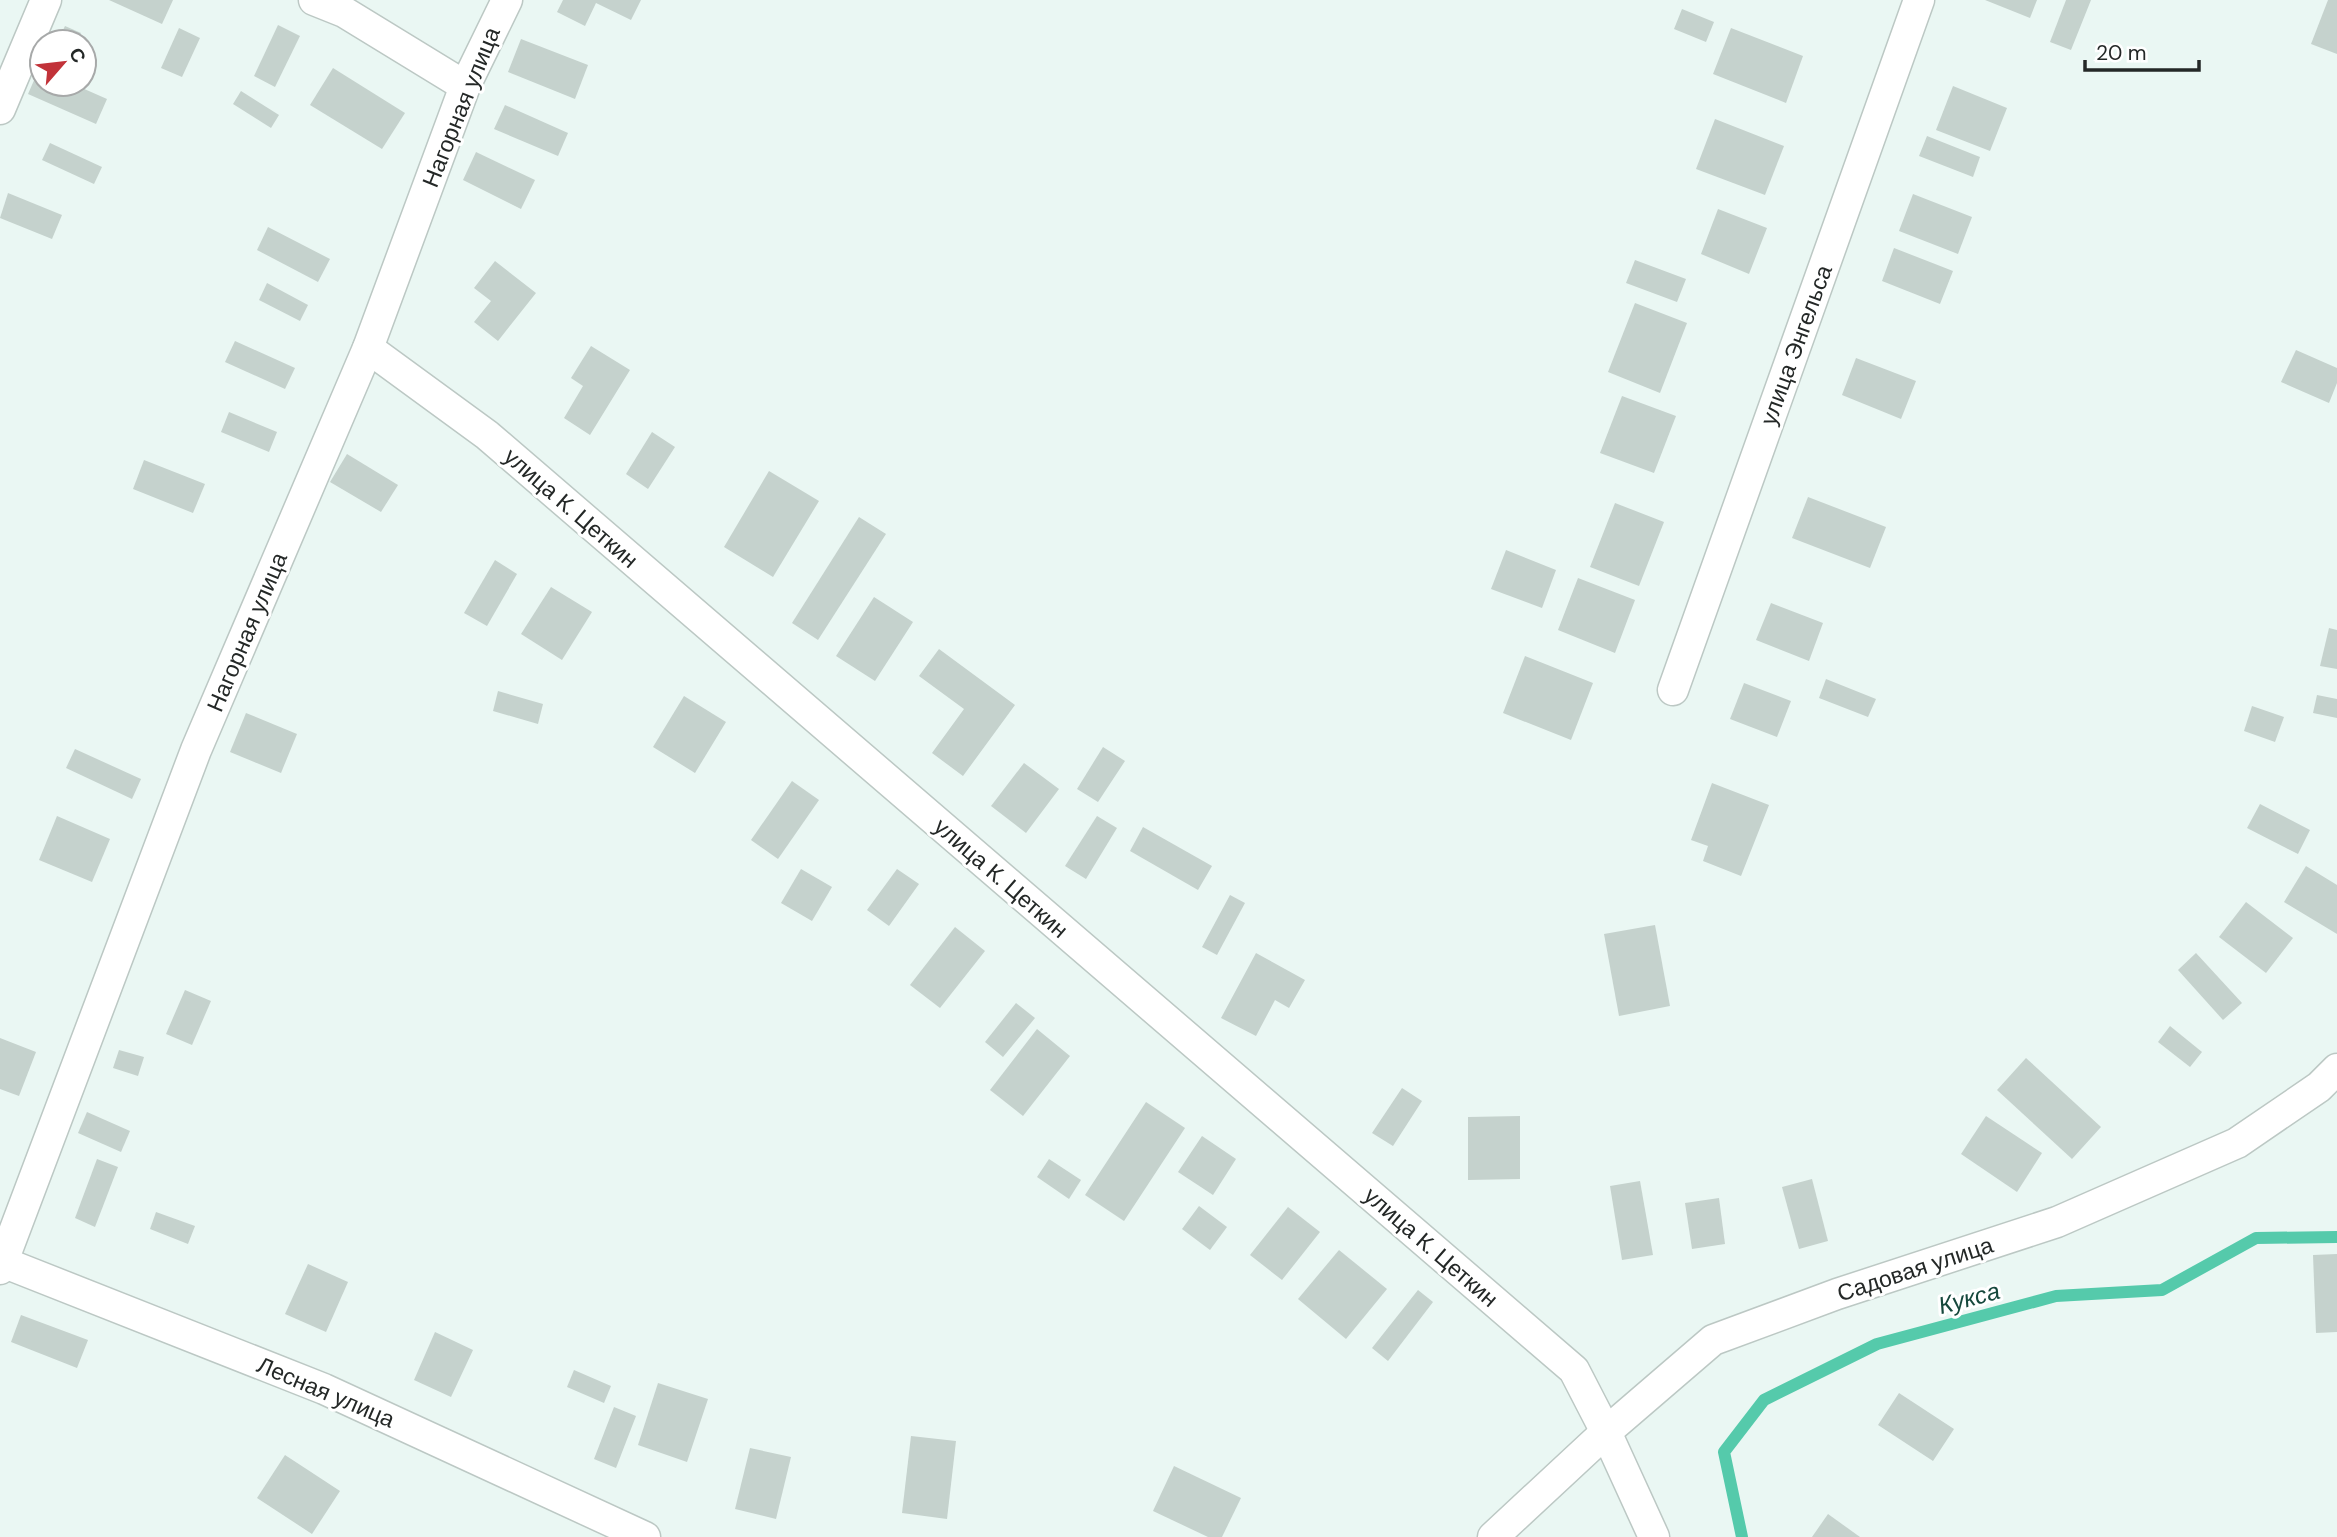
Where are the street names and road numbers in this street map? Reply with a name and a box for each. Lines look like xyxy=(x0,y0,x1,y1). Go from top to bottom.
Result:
street label: Нагорная улица xyxy=(415,22,507,192)
street label: улица Энгельса xyxy=(1753,261,1839,429)
street label: улица К. Цеткин xyxy=(498,441,644,575)
street label: Нагорная улица xyxy=(200,548,294,716)
street label: улица К. Цеткин xyxy=(928,811,1074,945)
street label: улица К. Цеткин xyxy=(1358,1180,1504,1314)
street label: Садовая улица xyxy=(1833,1230,1997,1308)
street label: Лесная улица xyxy=(253,1350,400,1435)

